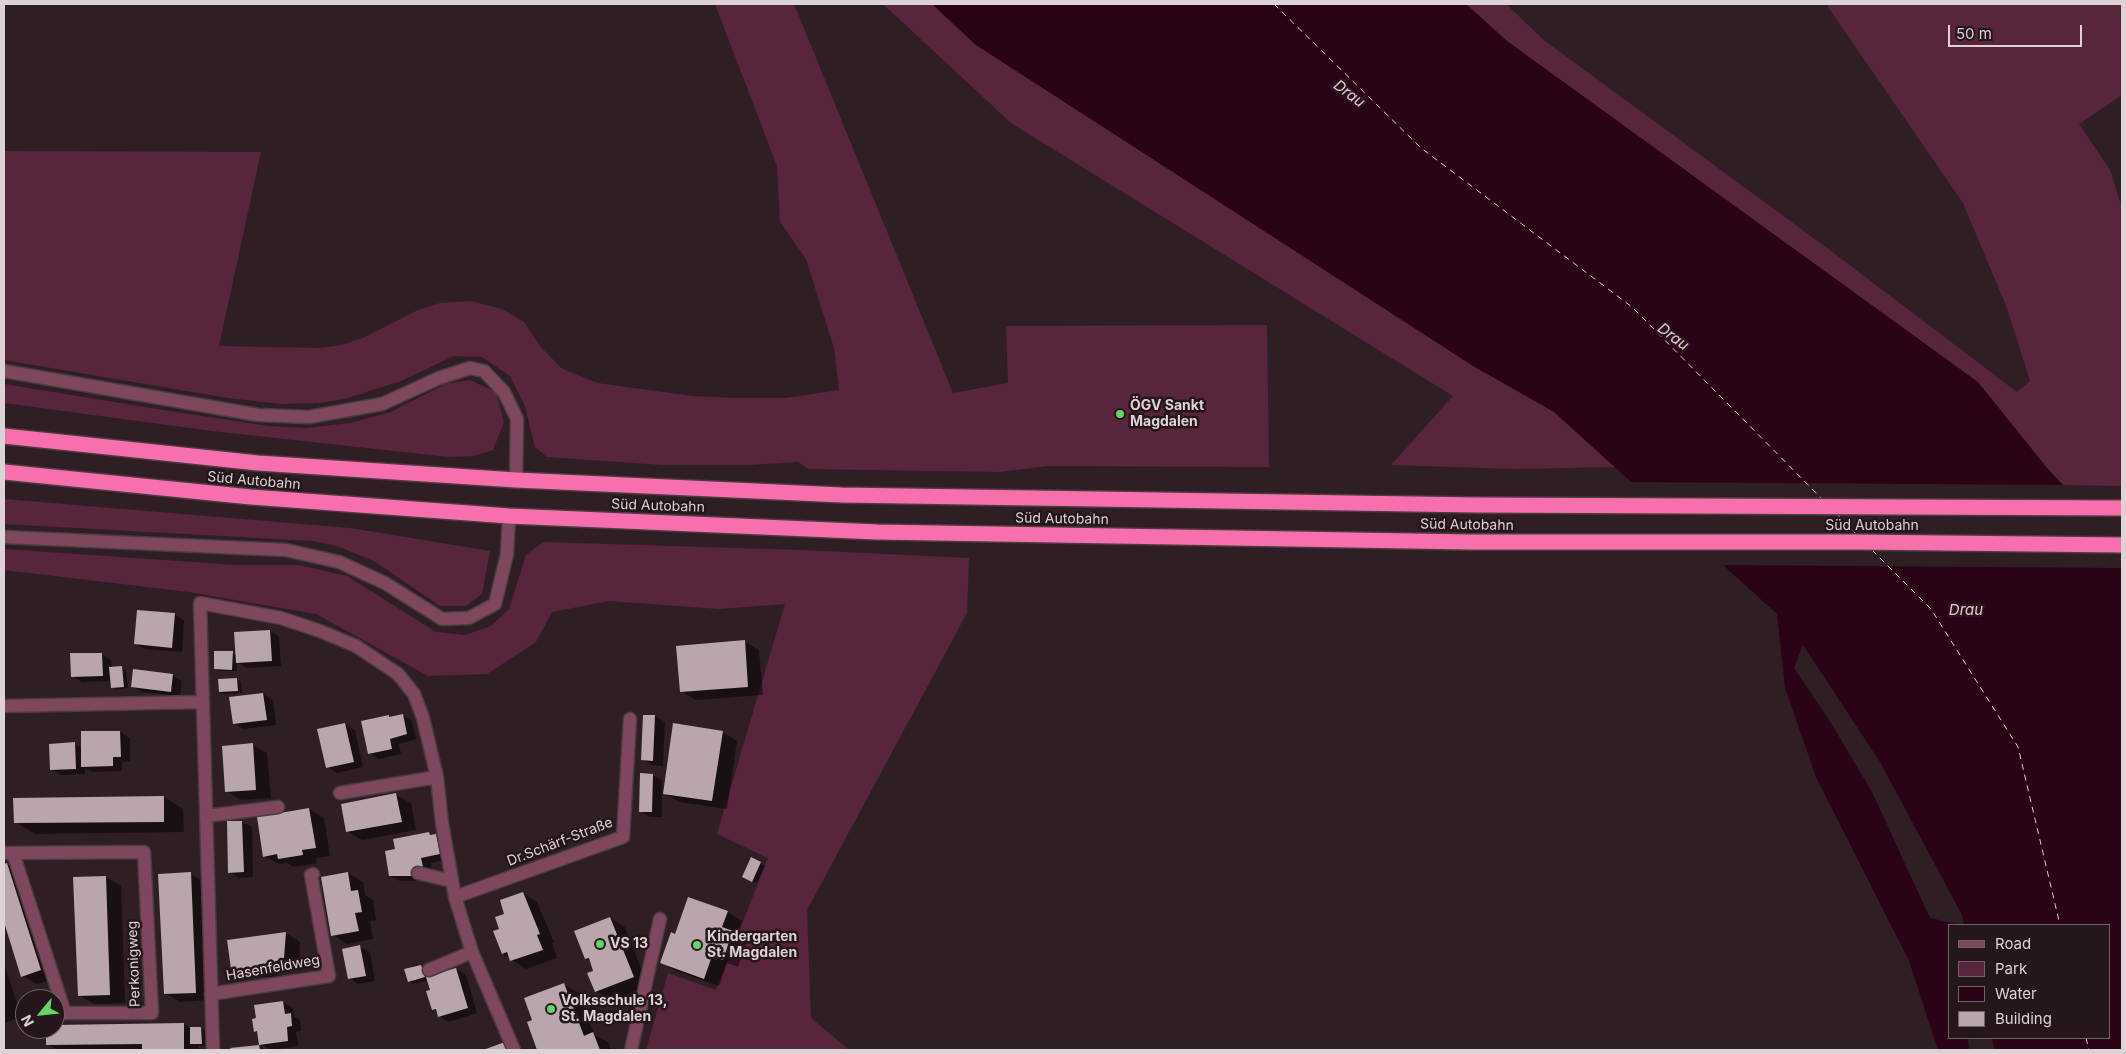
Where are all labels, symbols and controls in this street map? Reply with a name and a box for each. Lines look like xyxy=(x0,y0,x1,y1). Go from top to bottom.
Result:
scale bar xyxy=(1951,15,2085,47)
text: 50 m xyxy=(1956,24,1992,43)
water label: Drau xyxy=(1330,76,1368,112)
water label: Drau xyxy=(1654,319,1692,355)
place label: ÖGV Sankt Magdalen xyxy=(1130,398,1204,431)
marker: ÖGV Sankt Magdalen xyxy=(1114,408,1126,420)
street label: Süd Autobahn xyxy=(207,469,301,493)
street label: Süd Autobahn xyxy=(611,496,705,516)
street label: Süd Autobahn xyxy=(1015,510,1109,528)
street label: Süd Autobahn xyxy=(1420,516,1514,534)
street label: Süd Autobahn xyxy=(1825,518,1919,534)
water label: Drau xyxy=(1949,601,1983,619)
street label: Dr.Schärf-Straße xyxy=(505,814,615,870)
street label: Perkonigweg xyxy=(124,920,144,1008)
legend xyxy=(1948,924,2111,1039)
place label: Kindergarten St. Magdalen xyxy=(707,929,797,962)
text: Road xyxy=(1995,934,2031,953)
place label: VS 13 xyxy=(610,936,648,952)
marker: VS 13 xyxy=(594,938,606,950)
marker: Kindergarten St. Magdalen xyxy=(691,939,703,951)
street label: Hasenfeldweg xyxy=(225,951,321,985)
text: Park xyxy=(1995,959,2027,978)
text: Water xyxy=(1995,984,2037,1003)
north arrow xyxy=(15,989,65,1039)
place label: Volksschule 13, St. Magdalen xyxy=(561,993,667,1026)
marker: Volksschule 13, St. Magdalen xyxy=(545,1003,557,1015)
text: Building xyxy=(1995,1009,2052,1028)
text: N xyxy=(17,1012,37,1030)

